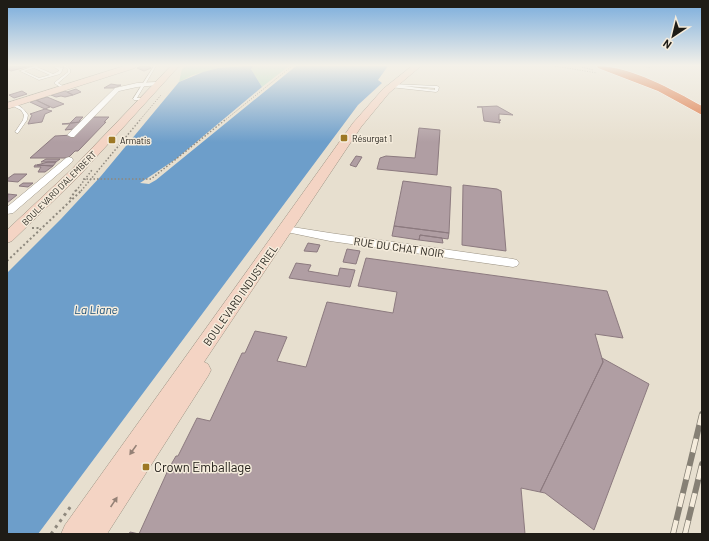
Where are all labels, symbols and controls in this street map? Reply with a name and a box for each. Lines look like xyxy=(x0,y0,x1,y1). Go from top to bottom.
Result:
north arrow xyxy=(653,16,693,56)
text: N xyxy=(660,37,674,52)
marker: Résurgat 1 xyxy=(339,133,349,143)
place label: Résurgat 1 xyxy=(352,133,392,144)
marker: Armatis xyxy=(107,135,117,145)
place label: Armatis xyxy=(120,135,151,146)
street label: BOULEVARD D'ALEMBERT xyxy=(19,148,99,228)
street label: RUE DU CHAT NOIR xyxy=(353,234,445,260)
street label: BOULEVARD INDUSTRIEL xyxy=(200,242,280,348)
water label: La Liane xyxy=(74,302,118,316)
one-way arrow xyxy=(129,445,137,455)
place label: Crown Emballage xyxy=(154,459,251,475)
marker: Crown Emballage xyxy=(141,462,151,472)
one-way arrow xyxy=(110,496,117,507)

